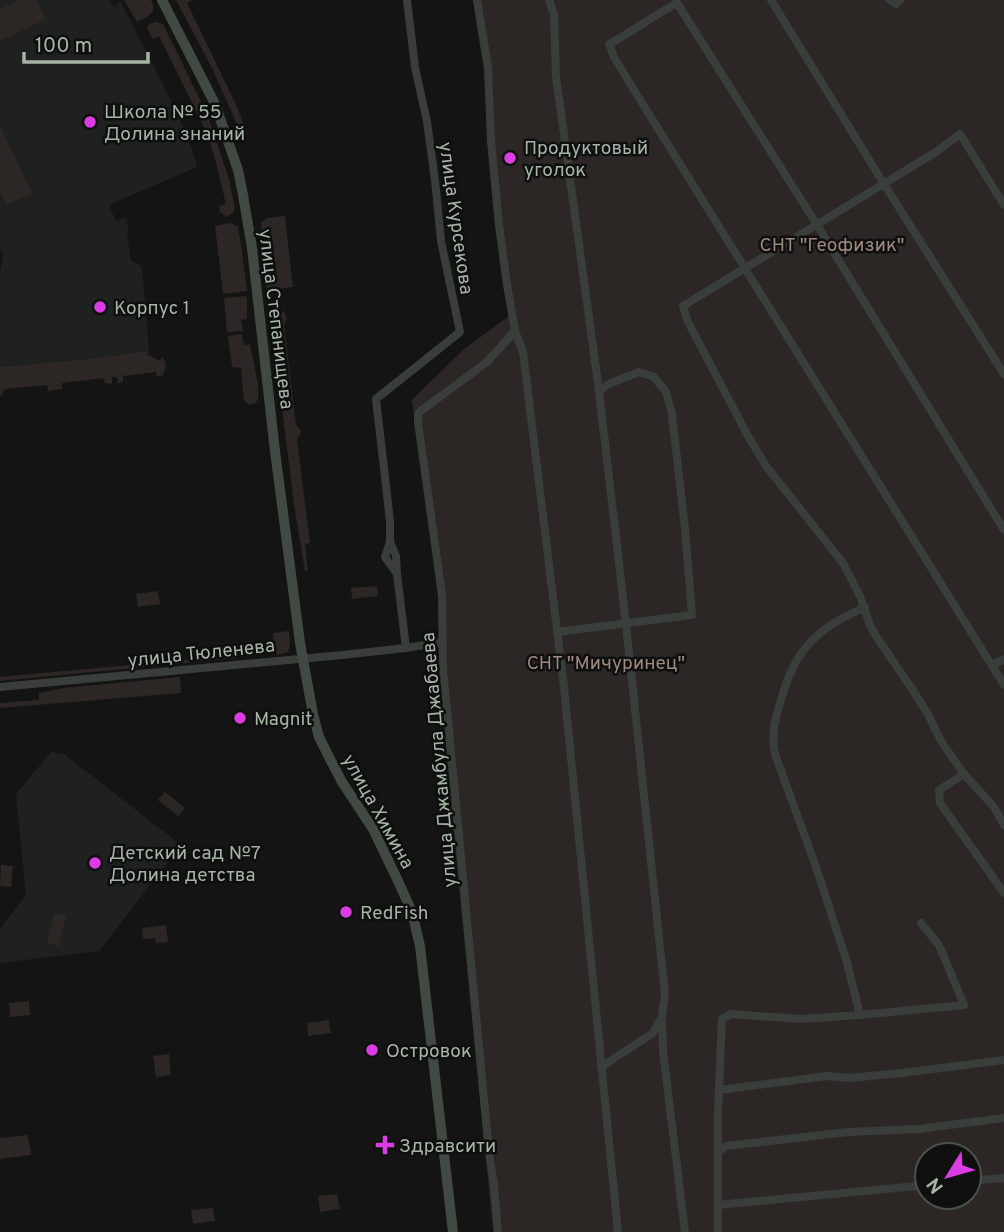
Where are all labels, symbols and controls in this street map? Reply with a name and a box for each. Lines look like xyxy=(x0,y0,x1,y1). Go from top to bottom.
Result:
scale bar xyxy=(24,21,149,65)
text: 100 m xyxy=(35,33,92,60)
place label: Школа № 55 Долина знаний xyxy=(104,101,245,147)
marker: Школа № 55 Долина знаний xyxy=(82,114,98,130)
place label: Продуктовый уголок xyxy=(524,137,648,183)
street label: улица Курсекова xyxy=(432,140,478,296)
marker: Продуктовый уголок xyxy=(502,150,518,166)
street label: улица Степанищева xyxy=(252,228,298,411)
park label: СНТ "Геофизик" xyxy=(760,234,904,258)
place label: Корпус 1 xyxy=(114,297,190,321)
marker: Корпус 1 xyxy=(92,299,108,315)
street label: улица Джамбула Джабаева xyxy=(417,631,463,888)
street label: улица Тюленева xyxy=(126,634,276,674)
park label: СНТ "Мичуринец" xyxy=(527,652,685,676)
place label: Magnit xyxy=(254,708,313,732)
marker: Magnit xyxy=(232,710,248,726)
street label: улица Химина xyxy=(336,750,419,874)
place label: Детский сад №7 Долина детства xyxy=(109,842,261,888)
marker: Детский сад №7 Долина детства xyxy=(87,855,103,871)
place label: RedFish xyxy=(360,902,429,926)
marker: RedFish xyxy=(338,904,354,920)
place label: Островок xyxy=(386,1040,472,1064)
marker: Островок xyxy=(364,1042,380,1058)
place label: Здравсити xyxy=(399,1135,496,1159)
marker: Здравсити xyxy=(377,1137,393,1153)
north arrow xyxy=(913,1141,983,1211)
text: N xyxy=(922,1172,950,1198)

